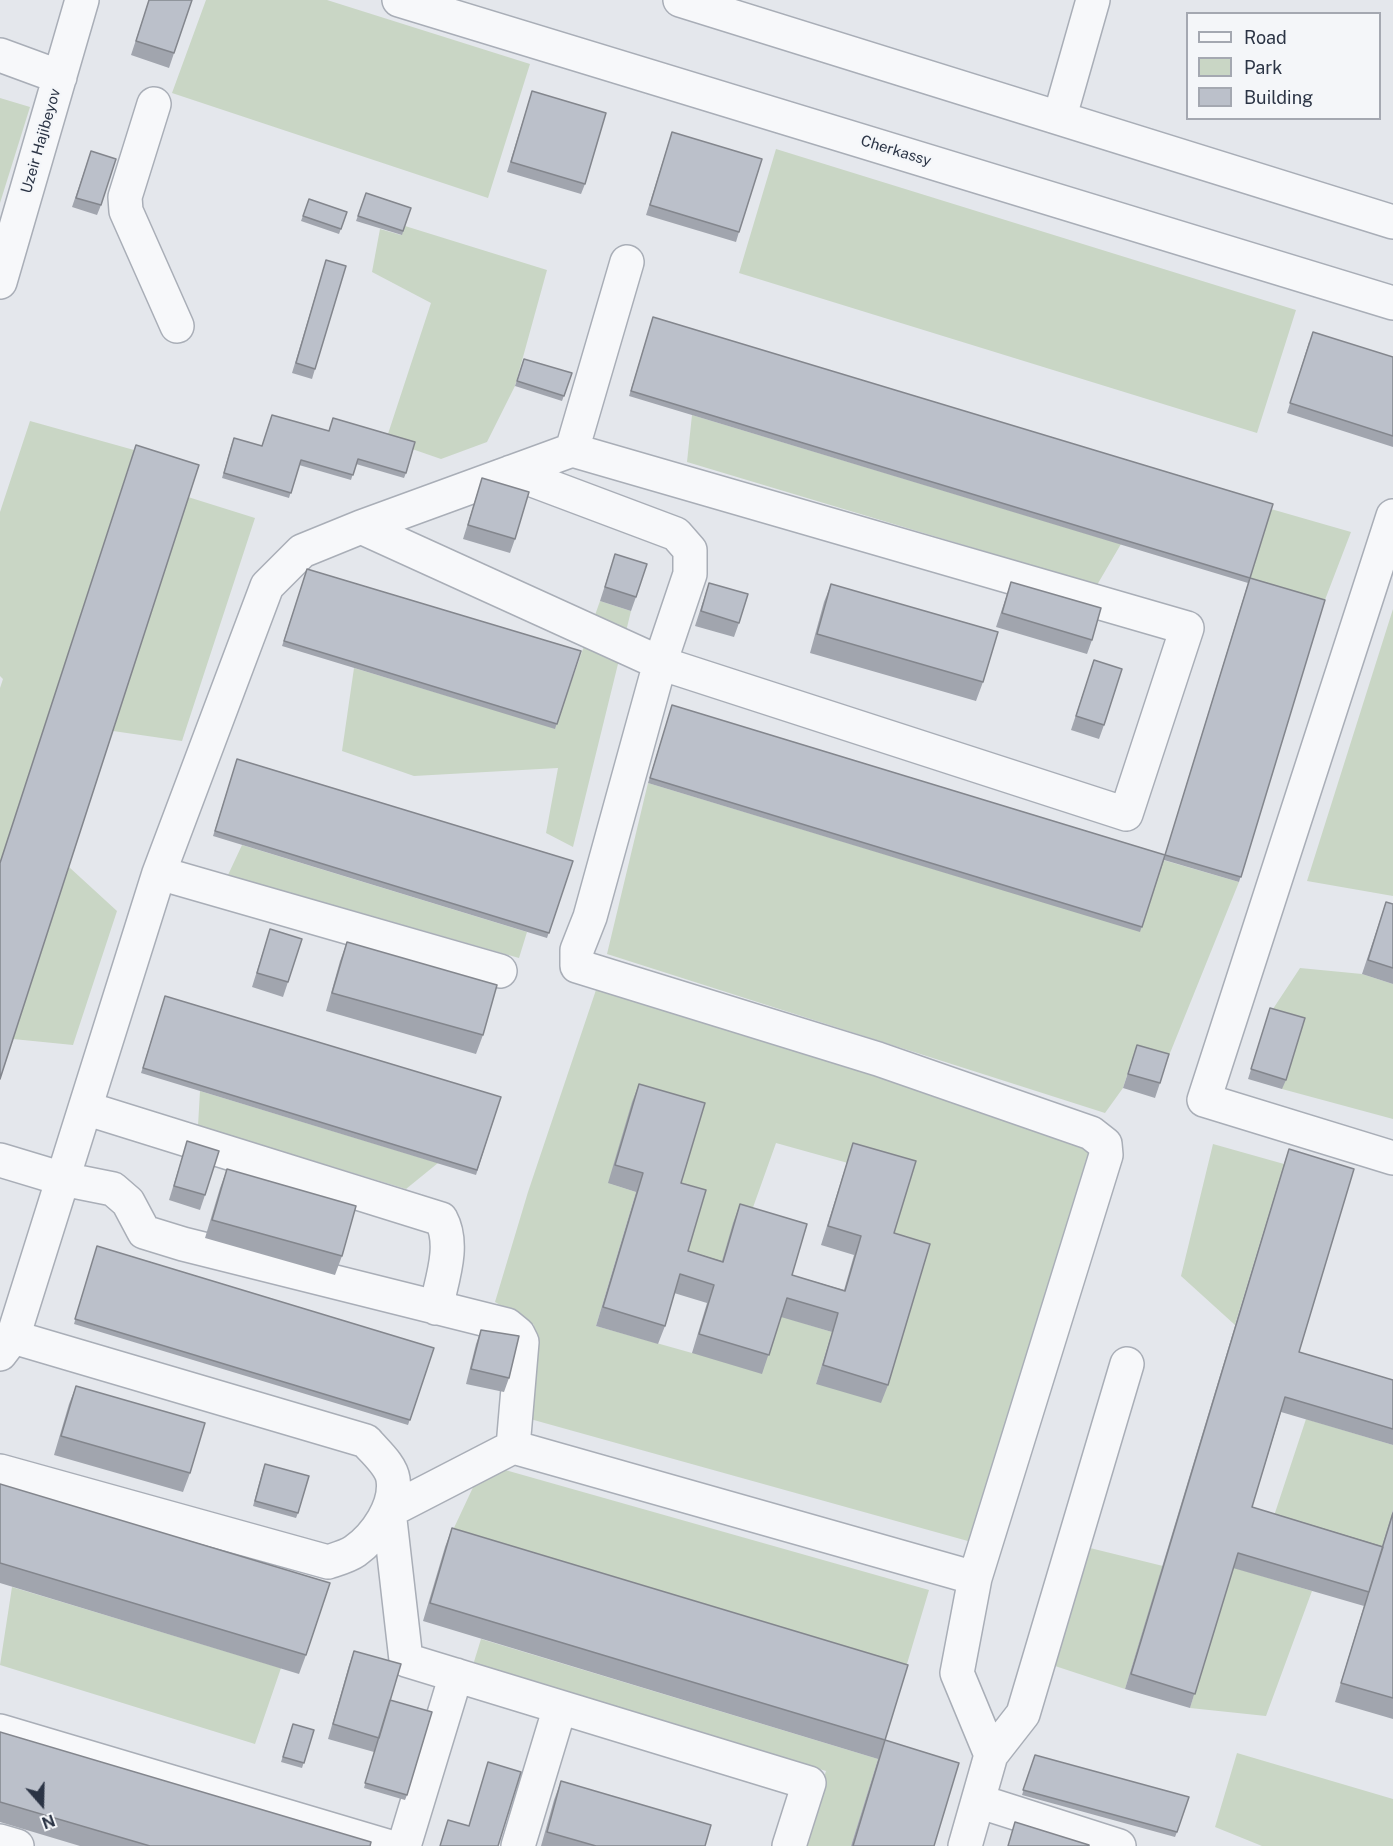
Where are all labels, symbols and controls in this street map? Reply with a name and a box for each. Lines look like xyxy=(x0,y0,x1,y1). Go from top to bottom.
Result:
legend xyxy=(1186,12,1381,120)
text: Road xyxy=(1244,27,1287,48)
text: Park xyxy=(1244,57,1282,78)
street label: Uzeir Hajibeyov xyxy=(17,87,65,195)
text: Building xyxy=(1244,87,1313,108)
street label: Cherkassy xyxy=(858,132,934,170)
north arrow xyxy=(12,1774,72,1834)
text: N xyxy=(39,1810,57,1832)

